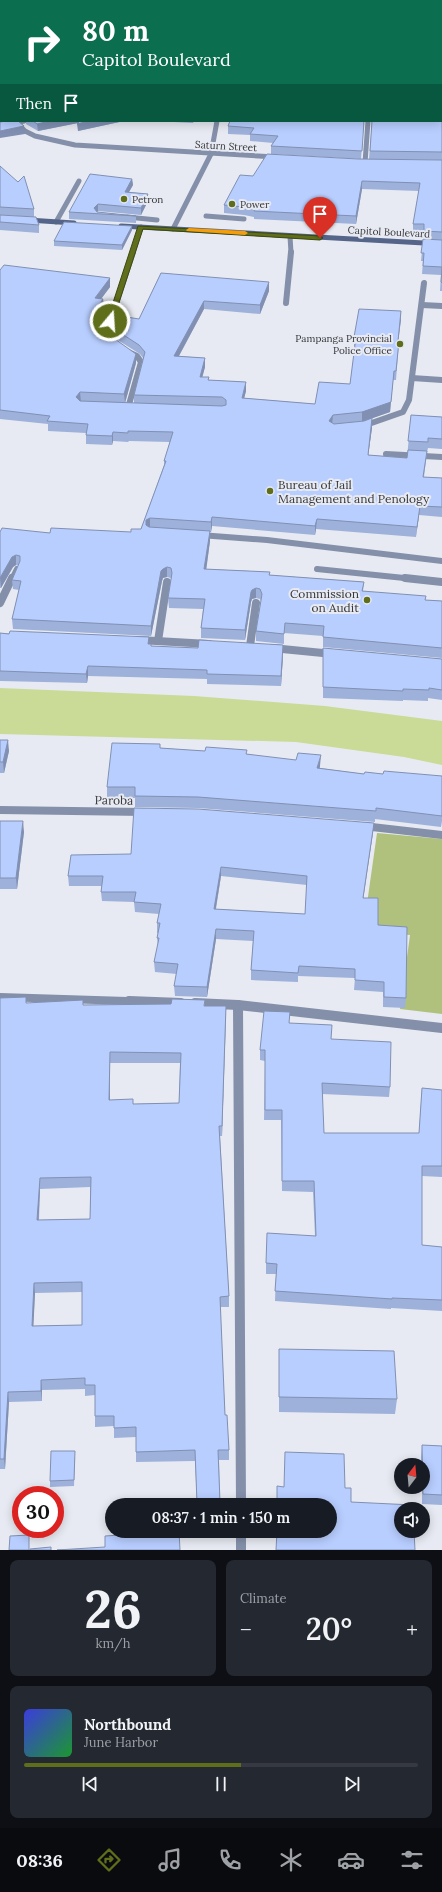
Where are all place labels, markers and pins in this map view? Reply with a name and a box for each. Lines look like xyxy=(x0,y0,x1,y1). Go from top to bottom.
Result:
place label: Petron xyxy=(132,193,163,206)
marker: Petron xyxy=(119,194,129,204)
pin xyxy=(303,197,337,238)
place label: Power xyxy=(240,198,270,211)
marker: Power xyxy=(227,199,237,209)
place label: Pampanga Provincial Police Office xyxy=(295,332,393,357)
marker: Pampanga Provincial Police Office xyxy=(395,339,405,349)
place label: Bureau of Jail Management and Penology xyxy=(278,477,430,506)
marker: Bureau of Jail Management and Penology xyxy=(265,486,275,496)
place label: Commission on Audit xyxy=(290,586,359,615)
marker: Commission on Audit xyxy=(362,595,372,605)

